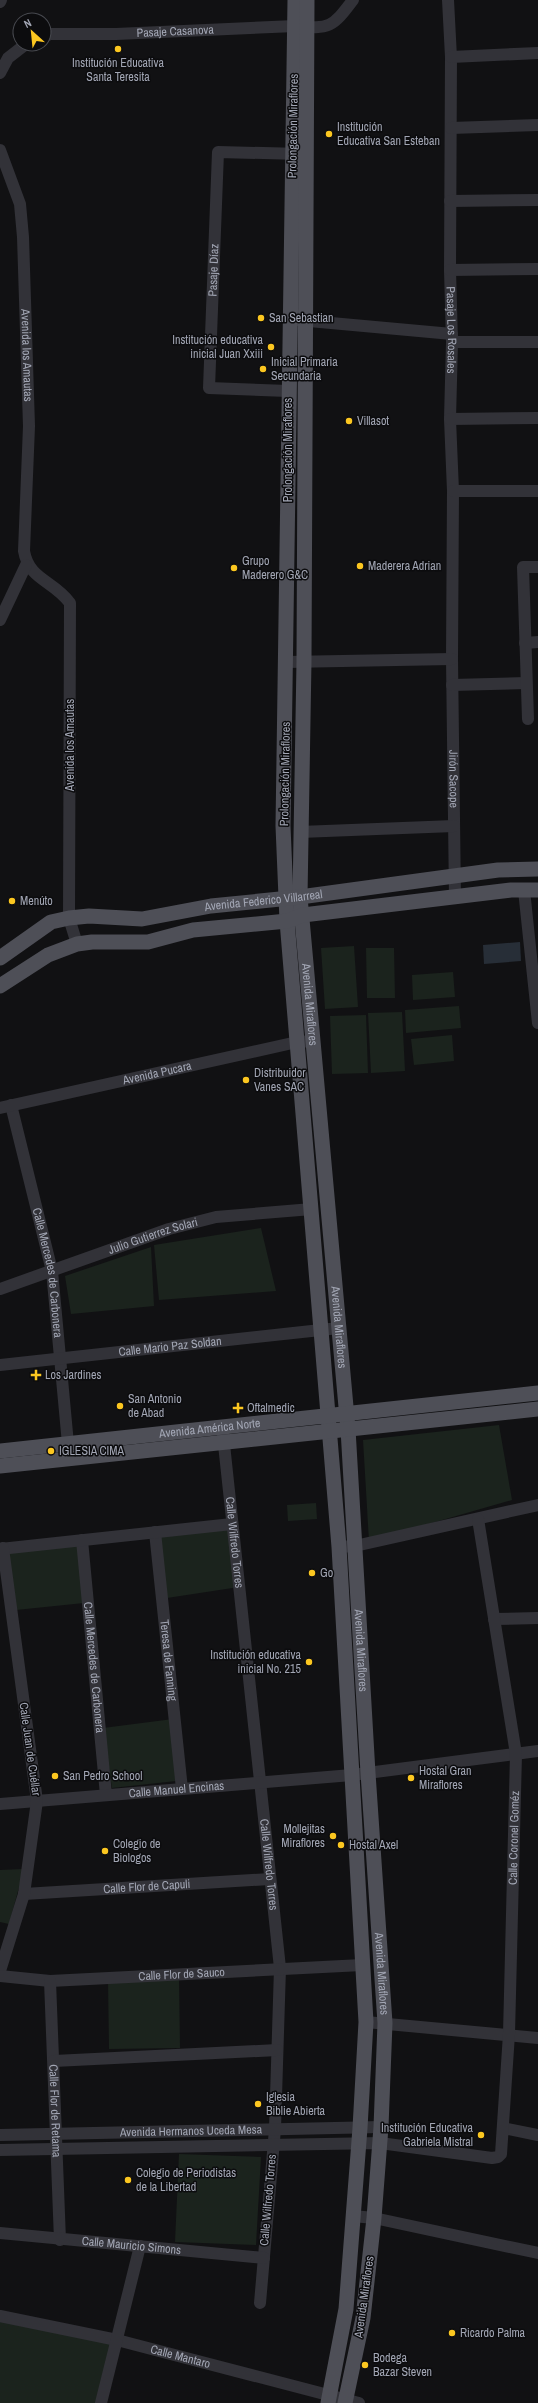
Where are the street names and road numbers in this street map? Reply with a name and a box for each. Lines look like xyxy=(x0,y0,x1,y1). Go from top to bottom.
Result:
street label: Pasaje Casanova xyxy=(136,22,215,41)
street label: Prolongación Miraflores xyxy=(284,74,302,178)
street label: Pasaje Díaz xyxy=(204,243,223,297)
street label: Pasaje Los Rosales xyxy=(442,286,460,374)
street label: Avenida los Amautas xyxy=(17,308,36,402)
street label: Prolongación Miraflores xyxy=(280,398,296,502)
street label: Avenida los Amautas xyxy=(62,699,78,792)
street label: Prolongación Miraflores xyxy=(276,722,294,826)
street label: Jirón Sacope xyxy=(445,750,462,808)
street label: Avenida Federico Villarreal xyxy=(202,886,323,915)
street label: Avenida Miraflores xyxy=(298,962,321,1046)
street label: Avenida Pucara xyxy=(120,1058,194,1089)
street label: Calle Mercedes de Carbonera xyxy=(29,1206,66,1339)
street label: Julio Gutierrez Solari xyxy=(106,1214,199,1258)
street label: Avenida Miraflores xyxy=(327,1284,351,1369)
street label: Calle Mario Paz Soldan xyxy=(118,1333,222,1360)
street label: Avenida América Norte xyxy=(157,1415,261,1442)
street label: Calle Wilfredo Torres xyxy=(222,1496,247,1589)
street label: Calle Mercedes de Carbonera xyxy=(80,1601,108,1734)
street label: Avenida Miraflores xyxy=(350,1608,371,1692)
street label: Teresa de Fanning xyxy=(156,1619,181,1702)
street label: Calle Juan de Cuéllar xyxy=(16,1701,45,1797)
street label: Calle Manuel Encinas xyxy=(128,1778,225,1801)
street label: Calle Coronel Goméz xyxy=(505,1790,523,1885)
street label: Calle Wilfredo Torres xyxy=(256,1818,282,1911)
street label: Calle Flor de Capuli xyxy=(103,1876,191,1897)
street label: Avenida Miraflores xyxy=(371,1931,392,2016)
street label: Calle Flor de Sauco xyxy=(138,1964,225,1984)
street label: Calle Flor de Retama xyxy=(45,2064,65,2158)
street label: Avenida Hermanos Uceda Mesa xyxy=(119,2121,263,2141)
street label: Calle Wilfredo Torres xyxy=(256,2154,280,2246)
street label: Calle Mauricio Simons xyxy=(81,2233,182,2258)
street label: Avenida Miraflores xyxy=(350,2255,378,2340)
street label: Calle Mantaro xyxy=(149,2341,212,2372)

